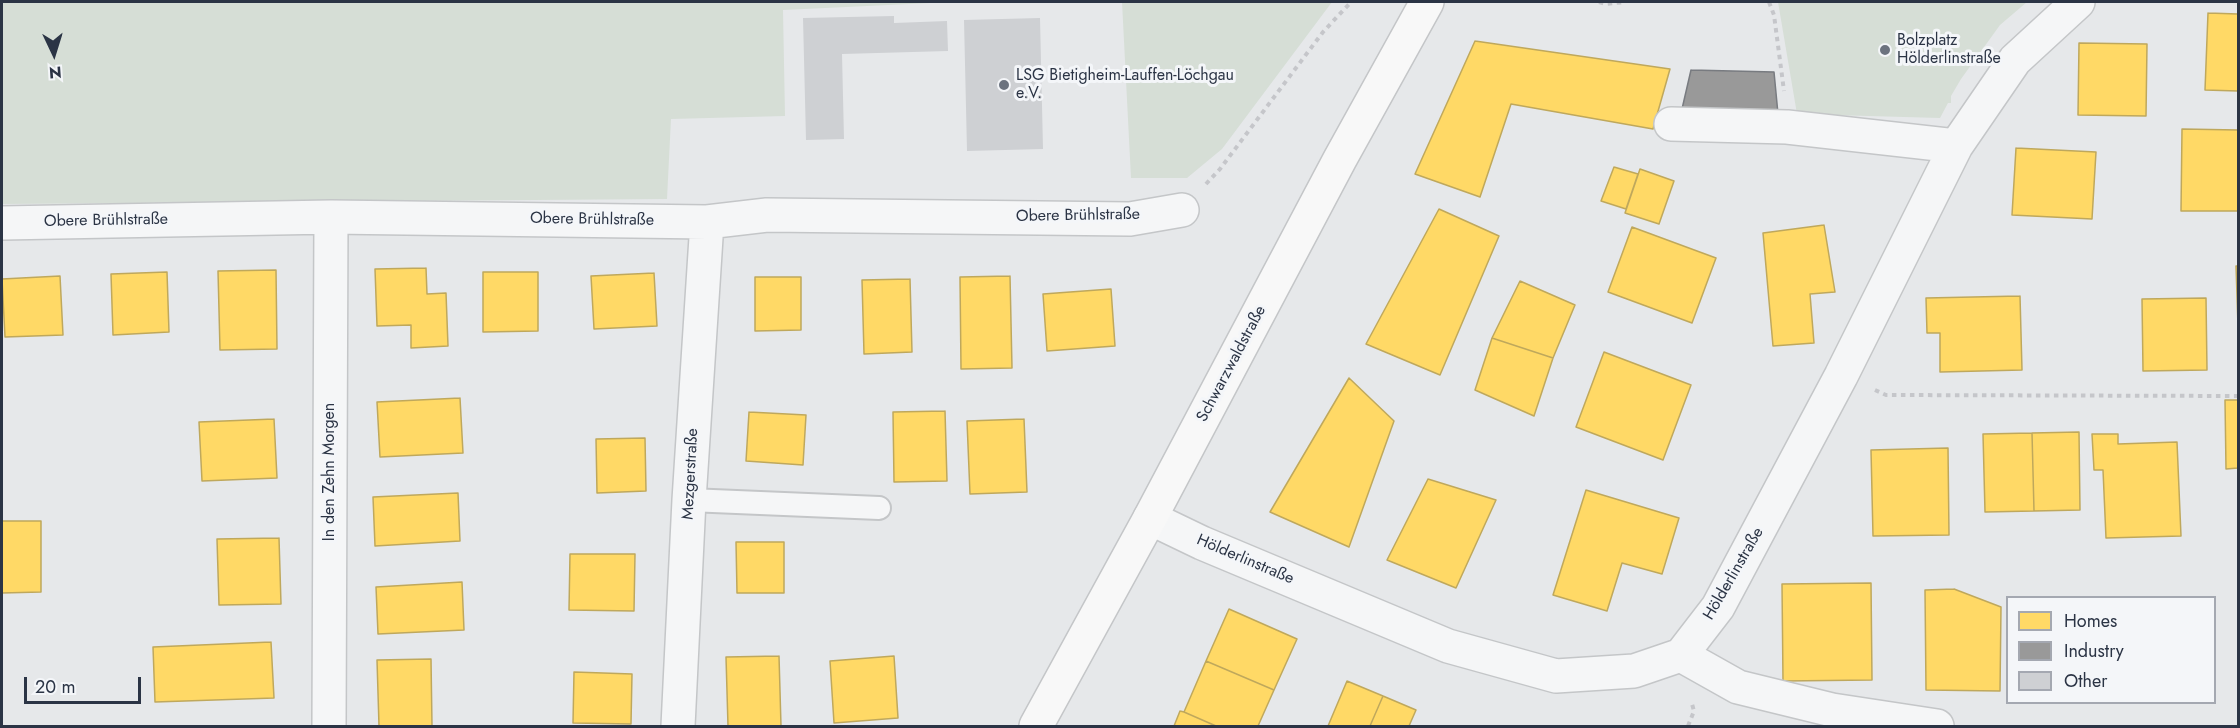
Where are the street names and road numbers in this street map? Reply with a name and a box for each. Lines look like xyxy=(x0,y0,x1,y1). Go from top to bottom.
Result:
street label: Obere Brühlstraße xyxy=(1016,205,1140,227)
street label: Obere Brühlstraße xyxy=(530,209,654,231)
street label: Obere Brühlstraße xyxy=(44,210,168,232)
street label: Schwarzwaldstraße xyxy=(1193,303,1271,425)
street label: In den Zehn Morgen xyxy=(320,403,340,541)
street label: Mezgerstraße xyxy=(679,428,703,520)
street label: Hölderlinstraße xyxy=(1700,524,1768,624)
street label: Hölderlinstraße xyxy=(1194,531,1296,589)

